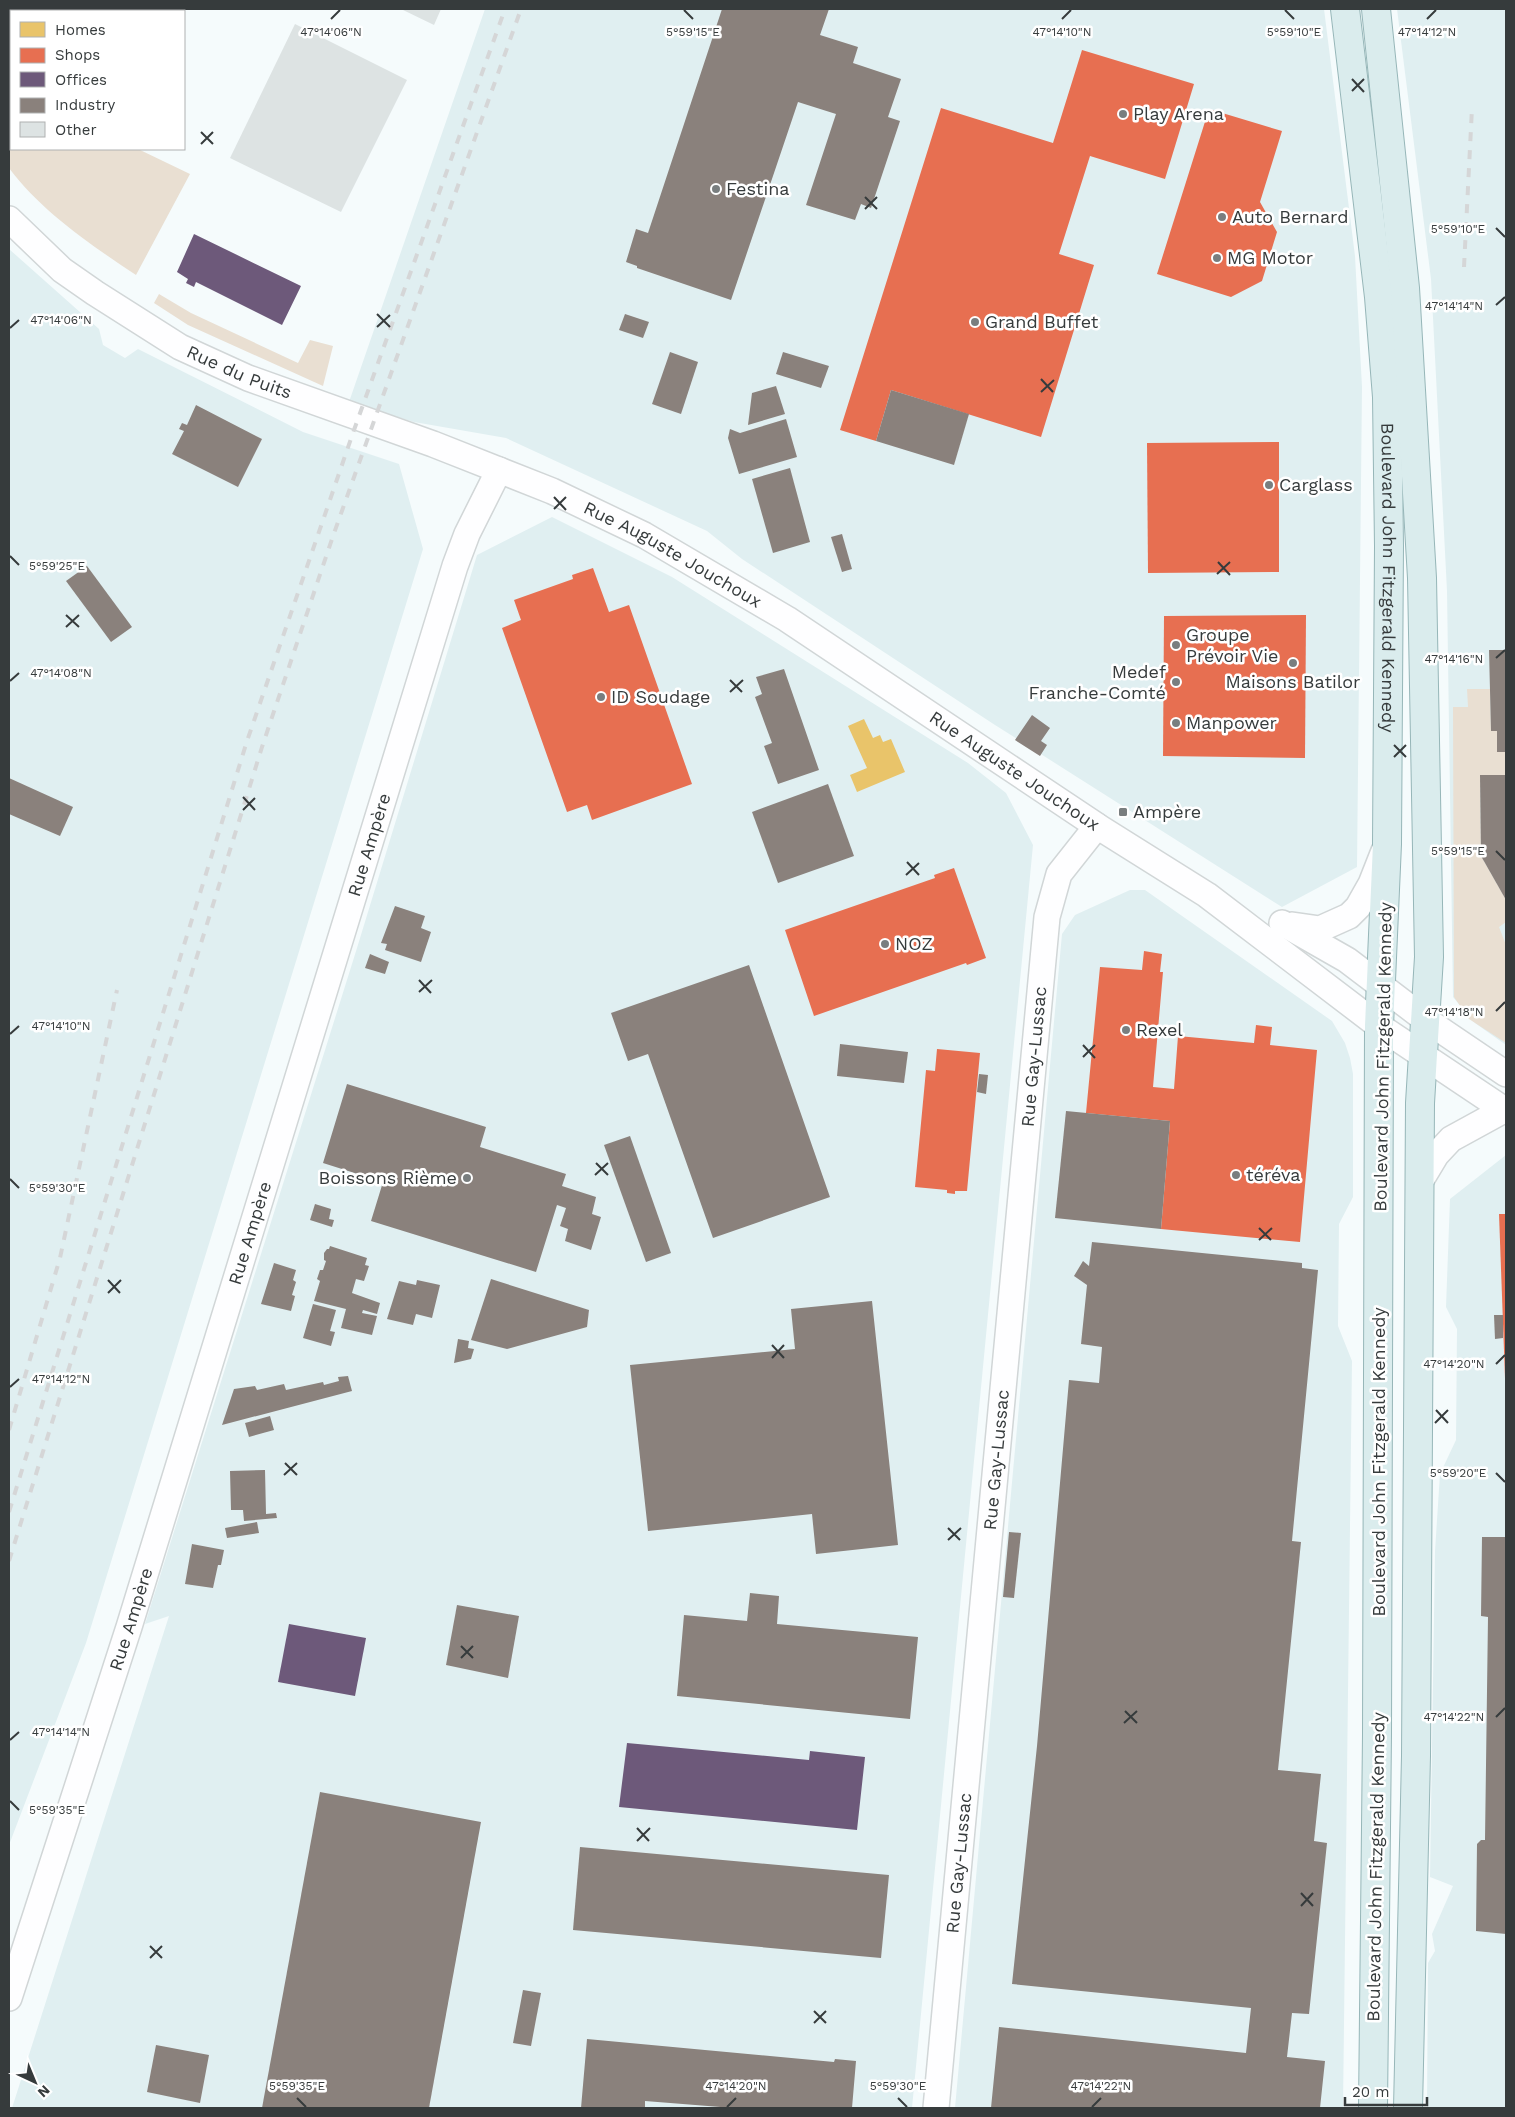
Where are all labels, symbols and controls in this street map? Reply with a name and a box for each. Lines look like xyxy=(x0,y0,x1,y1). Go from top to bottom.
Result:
legend xyxy=(10,10,185,150)
text: Homes xyxy=(55,21,106,39)
text: 47°14'06"N xyxy=(300,25,362,39)
text: 5°59'15"E xyxy=(666,25,720,39)
text: 47°14'10"N xyxy=(1033,25,1092,39)
text: 5°59'10"E xyxy=(1267,25,1322,39)
text: 47°14'12"N xyxy=(1398,25,1456,39)
text: Shops xyxy=(55,46,100,64)
text: Offices xyxy=(55,71,107,89)
text: Industry xyxy=(55,96,116,114)
place label: Play Arena xyxy=(1133,103,1224,124)
marker: Play Arena xyxy=(1117,108,1129,120)
text: Other xyxy=(55,121,97,139)
place label: Festina xyxy=(726,178,790,199)
marker: Festina xyxy=(710,183,722,195)
place label: Auto Bernard xyxy=(1232,206,1348,227)
marker: Auto Bernard xyxy=(1216,211,1228,223)
text: 5°59'10"E xyxy=(1431,222,1486,236)
place label: MG Motor xyxy=(1227,247,1313,268)
marker: MG Motor xyxy=(1211,252,1223,264)
text: 47°14'14"N xyxy=(1425,299,1483,313)
place label: Grand Buffet xyxy=(985,311,1099,332)
text: 47°14'06"N xyxy=(30,313,92,327)
marker: Grand Buffet xyxy=(969,316,981,328)
street label: Rue du Puits xyxy=(184,341,295,403)
street label: Boulevard John Fitzgerald Kennedy xyxy=(1377,423,1400,733)
place label: Carglass xyxy=(1279,474,1353,495)
marker: Carglass xyxy=(1263,479,1275,491)
street label: Rue Auguste Jouchoux xyxy=(580,497,766,612)
text: 5°59'25"E xyxy=(29,559,85,573)
place label: Groupe Prévoir Vie xyxy=(1186,624,1278,666)
marker: Groupe Prévoir Vie xyxy=(1170,639,1182,651)
text: 47°14'16"N xyxy=(1425,652,1483,666)
marker: Maisons Batilor xyxy=(1287,657,1299,669)
place label: Medef Franche-Comté xyxy=(1028,661,1166,703)
text: 47°14'08"N xyxy=(30,666,92,680)
place label: Maisons Batilor xyxy=(1226,671,1360,692)
marker: Medef Franche-Comté xyxy=(1170,676,1182,688)
place label: ID Soudage xyxy=(611,686,710,707)
marker: ID Soudage xyxy=(595,691,607,703)
street label: Rue Auguste Jouchoux xyxy=(926,706,1104,835)
place label: Manpower xyxy=(1186,712,1277,733)
marker: Manpower xyxy=(1170,717,1182,729)
street label: Rue Ampère xyxy=(343,791,395,899)
place label: Ampère xyxy=(1133,801,1201,822)
marker: Ampère xyxy=(1117,806,1129,818)
text: 5°59'15"E xyxy=(1431,844,1485,858)
street label: Boulevard John Fitzgerald Kennedy xyxy=(1369,901,1396,1212)
place label: NOZ xyxy=(895,933,933,954)
marker: NOZ xyxy=(879,938,891,950)
street label: Rue Gay-Lussac xyxy=(1016,985,1051,1128)
text: 47°14'18"N xyxy=(1425,1005,1483,1019)
text: 47°14'10"N xyxy=(32,1019,91,1033)
place label: Rexel xyxy=(1136,1019,1183,1040)
marker: Rexel xyxy=(1120,1024,1132,1036)
place label: téréva xyxy=(1246,1164,1300,1185)
place label: Boissons Rième xyxy=(319,1167,457,1188)
marker: téréva xyxy=(1230,1169,1242,1181)
marker: Boissons Rième xyxy=(461,1172,473,1184)
street label: Rue Ampère xyxy=(224,1179,275,1287)
text: 5°59'30"E xyxy=(29,1181,86,1195)
street label: Boulevard John Fitzgerald Kennedy xyxy=(1368,1306,1389,1617)
text: 47°14'20"N xyxy=(1423,1357,1485,1371)
text: 47°14'12"N xyxy=(32,1372,90,1386)
street label: Rue Gay-Lussac xyxy=(979,1389,1013,1531)
text: 5°59'20"E xyxy=(1430,1466,1487,1480)
street label: Rue Ampère xyxy=(105,1565,157,1673)
text: 47°14'22"N xyxy=(1424,1710,1484,1724)
street label: Boulevard John Fitzgerald Kennedy xyxy=(1362,1711,1389,2022)
text: 47°14'14"N xyxy=(32,1725,90,1739)
street label: Rue Gay-Lussac xyxy=(941,1792,975,1934)
text: 5°59'35"E xyxy=(29,1803,85,1817)
north arrow xyxy=(10,2057,60,2107)
scale bar xyxy=(1345,2074,1428,2106)
text: 5°59'35"E xyxy=(269,2079,325,2093)
text: 47°14'20"N xyxy=(705,2079,767,2093)
text: 5°59'30"E xyxy=(870,2079,927,2093)
text: 47°14'22"N xyxy=(1071,2079,1131,2093)
text: N xyxy=(35,2082,53,2101)
text: 20 m xyxy=(1352,2083,1390,2101)

